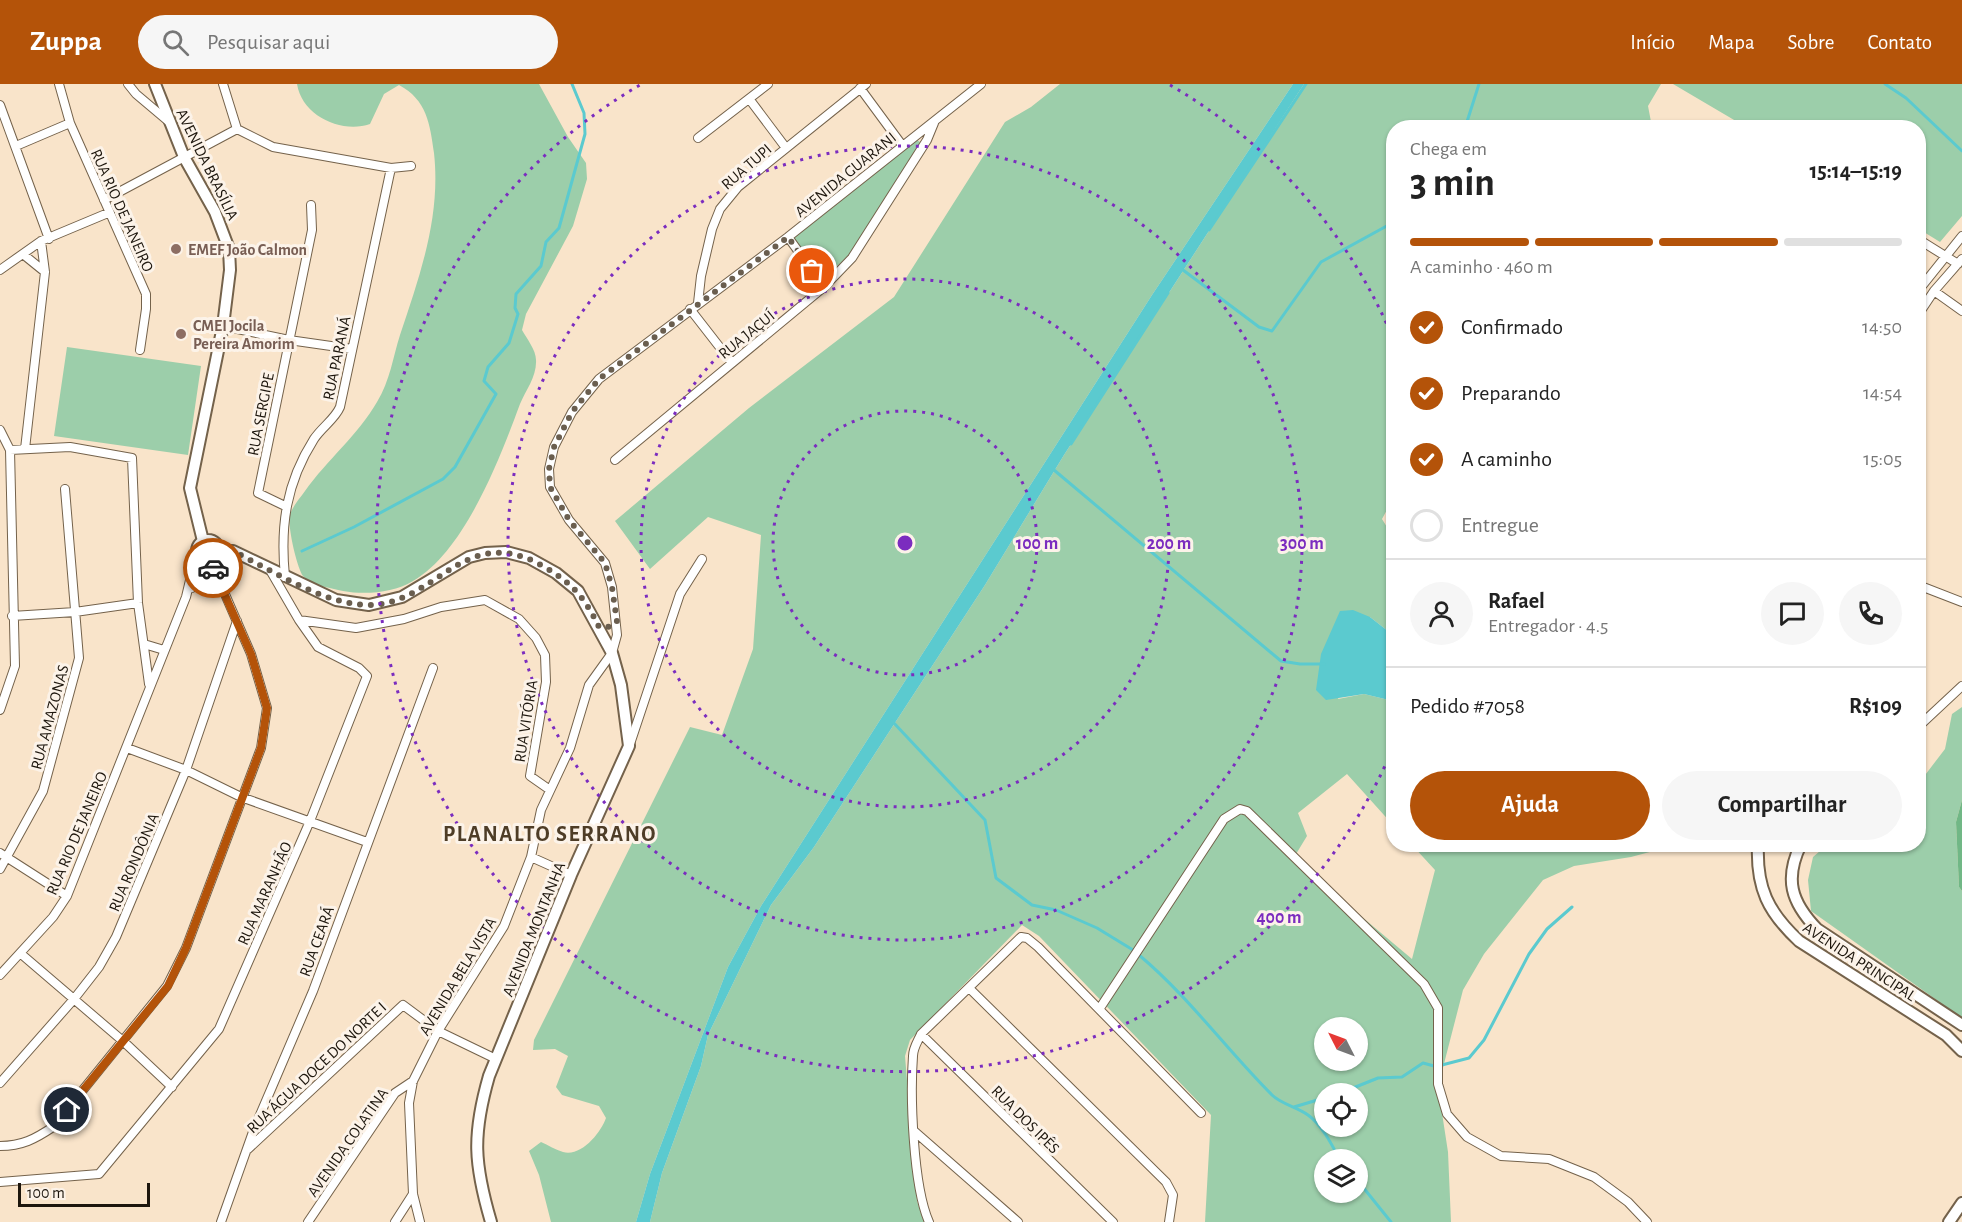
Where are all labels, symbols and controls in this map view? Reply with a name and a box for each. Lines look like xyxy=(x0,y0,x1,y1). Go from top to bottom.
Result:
search box xyxy=(138,15,558,69)
icon: search xyxy=(159,26,192,59)
text: Zuppa xyxy=(30,28,102,56)
text: Pesquisar aqui xyxy=(207,31,330,53)
text: Início xyxy=(1630,32,1675,53)
text: Mapa xyxy=(1708,32,1755,53)
text: Sobre xyxy=(1788,32,1834,53)
text: Contato xyxy=(1867,32,1932,53)
street label: AVENIDA BRASÍLIA xyxy=(173,105,243,223)
street label: AVENIDA GUARANI xyxy=(792,129,899,220)
text: Chega em xyxy=(1410,139,1487,159)
street label: RUA TUPI xyxy=(719,141,775,193)
street label: RUA RIO DE JANEIRO xyxy=(88,147,156,274)
text: 15:14–15:19 xyxy=(1809,160,1902,182)
text: 3 min xyxy=(1410,164,1495,203)
marker: EMEF João Calmon xyxy=(169,242,183,256)
place label: EMEF João Calmon xyxy=(188,242,307,258)
pin xyxy=(786,245,837,296)
icon: bag xyxy=(795,254,828,287)
text: A caminho · 460 m xyxy=(1410,257,1553,277)
street label: RUA JAÇUÍ xyxy=(714,306,778,362)
icon: check xyxy=(1410,311,1443,344)
street label: RUA PARANÁ xyxy=(318,314,354,402)
text: Confirmado xyxy=(1461,316,1563,338)
text: 14:50 xyxy=(1862,317,1902,337)
place label: CMEI Jocila Pereira Amorim xyxy=(193,318,295,352)
marker: CMEI Jocila Pereira Amorim xyxy=(174,327,188,341)
street label: RUA SERGIPE xyxy=(245,371,277,457)
icon: check xyxy=(1410,377,1443,410)
text: Preparando xyxy=(1461,382,1561,404)
text: 14:54 xyxy=(1863,383,1902,403)
icon: check xyxy=(1410,443,1443,476)
text: A caminho xyxy=(1461,448,1552,470)
text: 15:05 xyxy=(1863,449,1902,469)
text: Entregue xyxy=(1461,514,1539,536)
centre of rings xyxy=(895,533,915,553)
text: 100 m xyxy=(1016,535,1058,553)
text: 200 m xyxy=(1147,535,1191,553)
text: 300 m xyxy=(1280,535,1324,553)
courier xyxy=(183,538,243,598)
icon: car xyxy=(197,552,230,585)
button: person xyxy=(1410,582,1473,645)
button: chat xyxy=(1761,582,1824,645)
button: phone xyxy=(1839,582,1902,645)
text: Rafael xyxy=(1488,590,1545,612)
text: Entregador · 4.5 xyxy=(1488,616,1608,636)
street label: RUA AMAZONAS xyxy=(28,663,72,771)
street label: RUA VITÓRIA xyxy=(510,679,540,763)
text: Pedido #7058 xyxy=(1410,695,1525,717)
text: R$109 xyxy=(1849,695,1902,717)
street label: RUA RIO DE JANEIRO xyxy=(44,769,110,898)
button: Ajuda xyxy=(1410,771,1650,840)
button: Compartilhar xyxy=(1662,771,1902,840)
street label: RUA RONDÔNIA xyxy=(104,810,162,914)
district label: PLANALTO SERRANO xyxy=(443,823,657,845)
street label: RUA MARANHÃO xyxy=(233,839,295,947)
street label: AVENIDA MONTANHA xyxy=(500,860,568,999)
street label: RUA CEARÁ xyxy=(295,903,337,979)
text: 400 m xyxy=(1256,909,1302,927)
street label: AVENIDA BELA VISTA xyxy=(416,915,499,1038)
street label: AVENIDA PRINCIPAL xyxy=(1800,919,1919,1004)
street label: RUA ÁGUA DOCE DO NORTE I xyxy=(242,998,390,1136)
north arrow xyxy=(1314,1017,1368,1071)
map controls xyxy=(1314,1017,1368,1203)
street label: RUA DOS IPÊS xyxy=(988,1081,1064,1157)
button: locate xyxy=(1314,1083,1368,1137)
pin xyxy=(41,1084,92,1135)
street label: AVENIDA COLATINA xyxy=(304,1085,391,1200)
icon: home xyxy=(50,1093,83,1126)
button: layers xyxy=(1314,1149,1368,1203)
scale bar xyxy=(18,1180,150,1208)
text: 100 m xyxy=(27,1185,65,1201)

